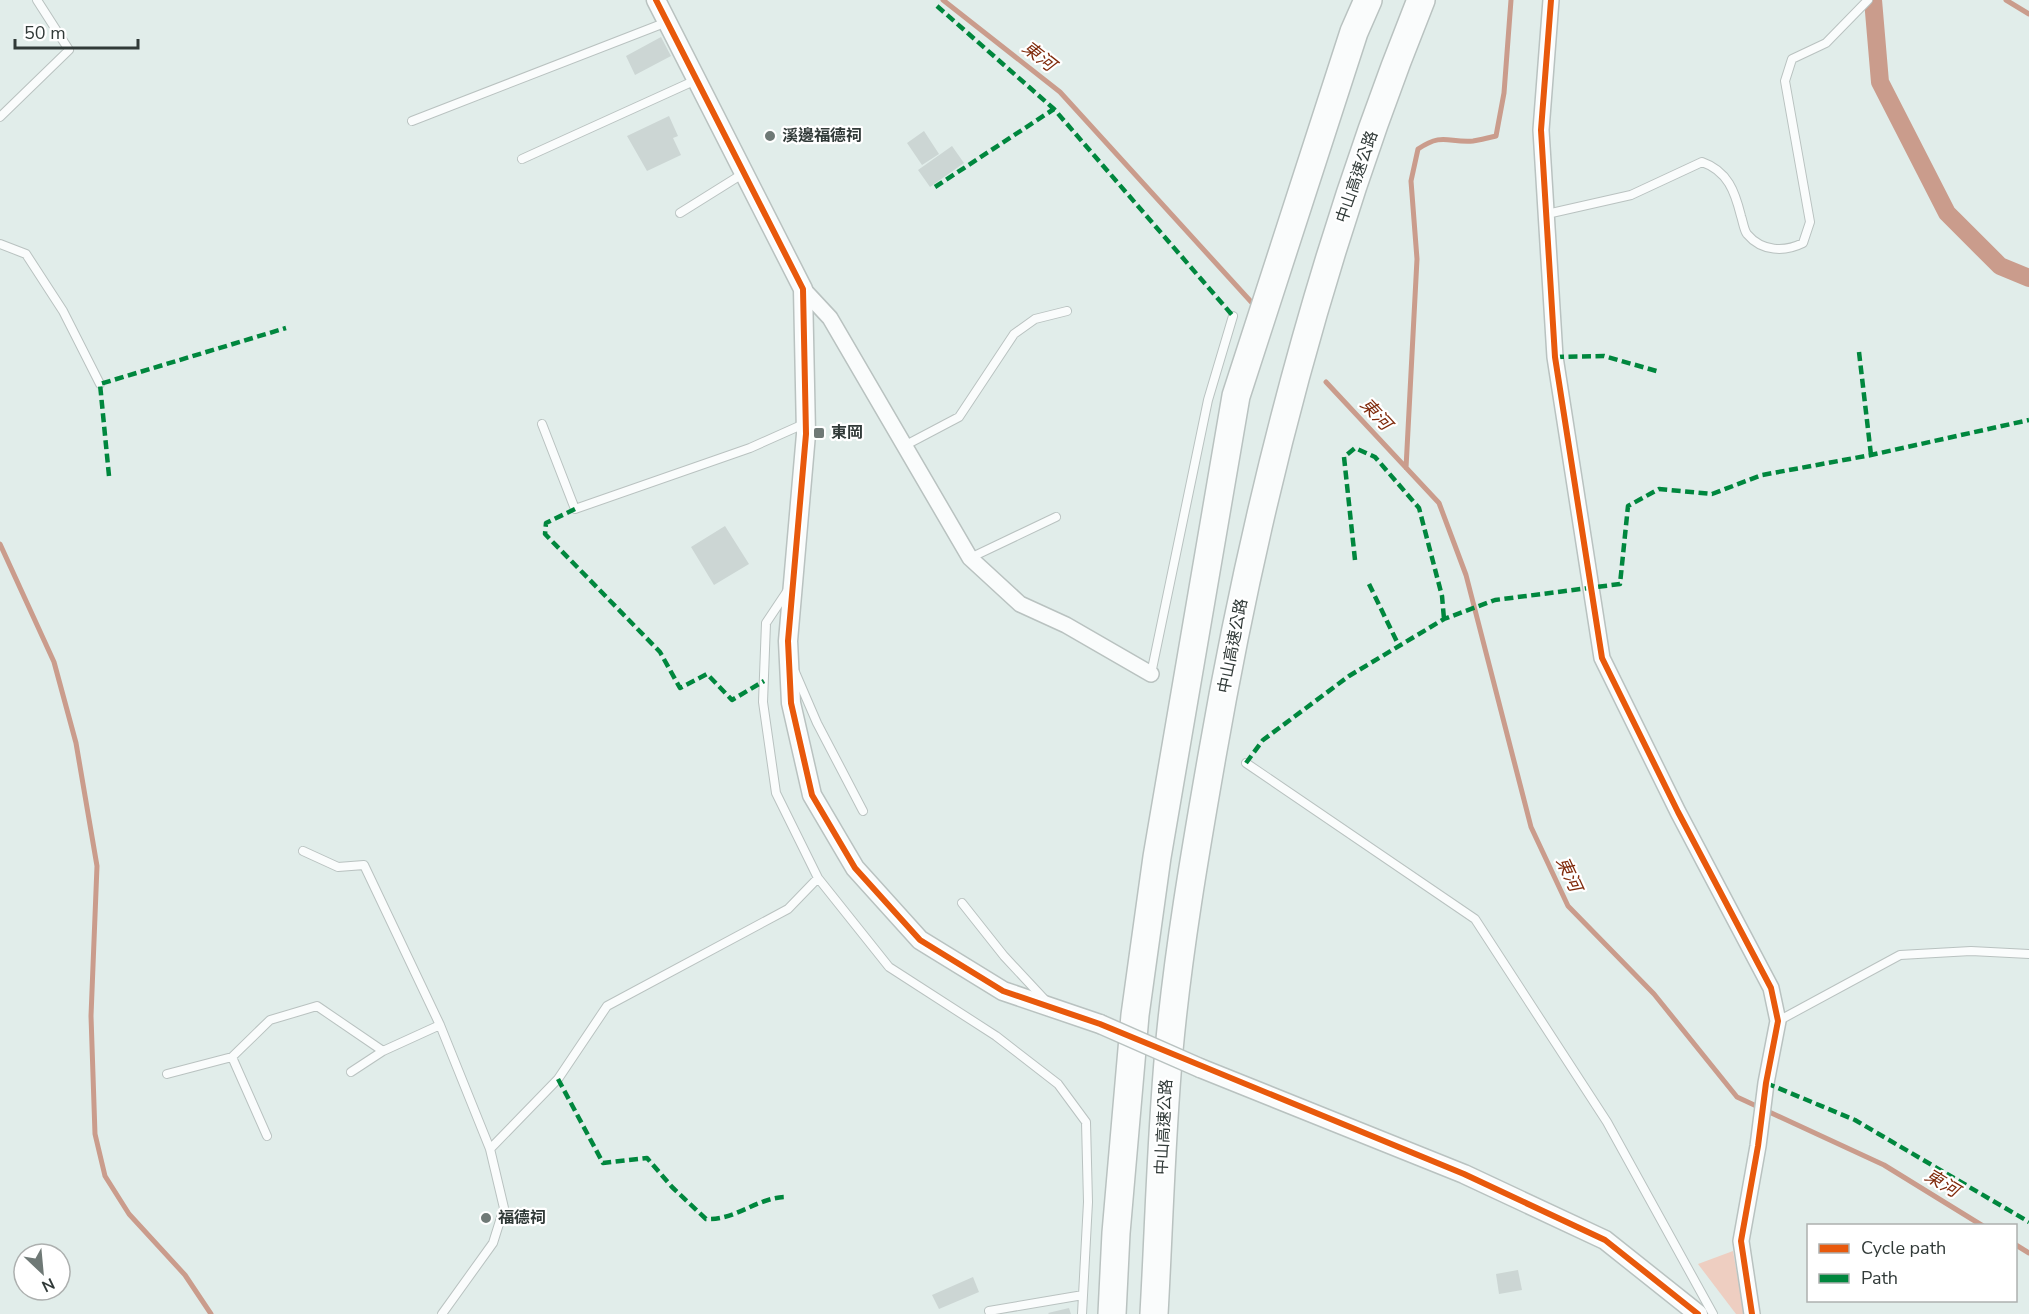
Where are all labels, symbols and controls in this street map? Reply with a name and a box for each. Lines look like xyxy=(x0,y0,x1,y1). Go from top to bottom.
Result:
scale bar xyxy=(15,12,138,50)
text: 50 m xyxy=(24,21,66,45)
water label: 東河 xyxy=(1017,35,1063,78)
place label: 溪邊福德祠 xyxy=(782,125,862,147)
street label: 中山高速公路 xyxy=(1331,128,1383,226)
marker: 溪邊福德祠 xyxy=(763,129,777,143)
water label: 東河 xyxy=(1355,393,1399,438)
place label: 東岡 xyxy=(831,422,863,444)
marker: 東岡 xyxy=(812,426,826,440)
street label: 中山高速公路 xyxy=(1213,597,1253,695)
water label: 東河 xyxy=(1551,853,1589,898)
street label: 中山高速公路 xyxy=(1151,1078,1177,1176)
water label: 東河 xyxy=(1920,1163,1966,1204)
place label: 福德祠 xyxy=(498,1207,546,1229)
marker: 福德祠 xyxy=(479,1211,493,1225)
legend xyxy=(1807,1224,2017,1302)
text: Cycle path xyxy=(1861,1236,1946,1260)
north arrow xyxy=(12,1242,72,1302)
text: Path xyxy=(1861,1266,1898,1290)
text: N xyxy=(38,1272,58,1297)

